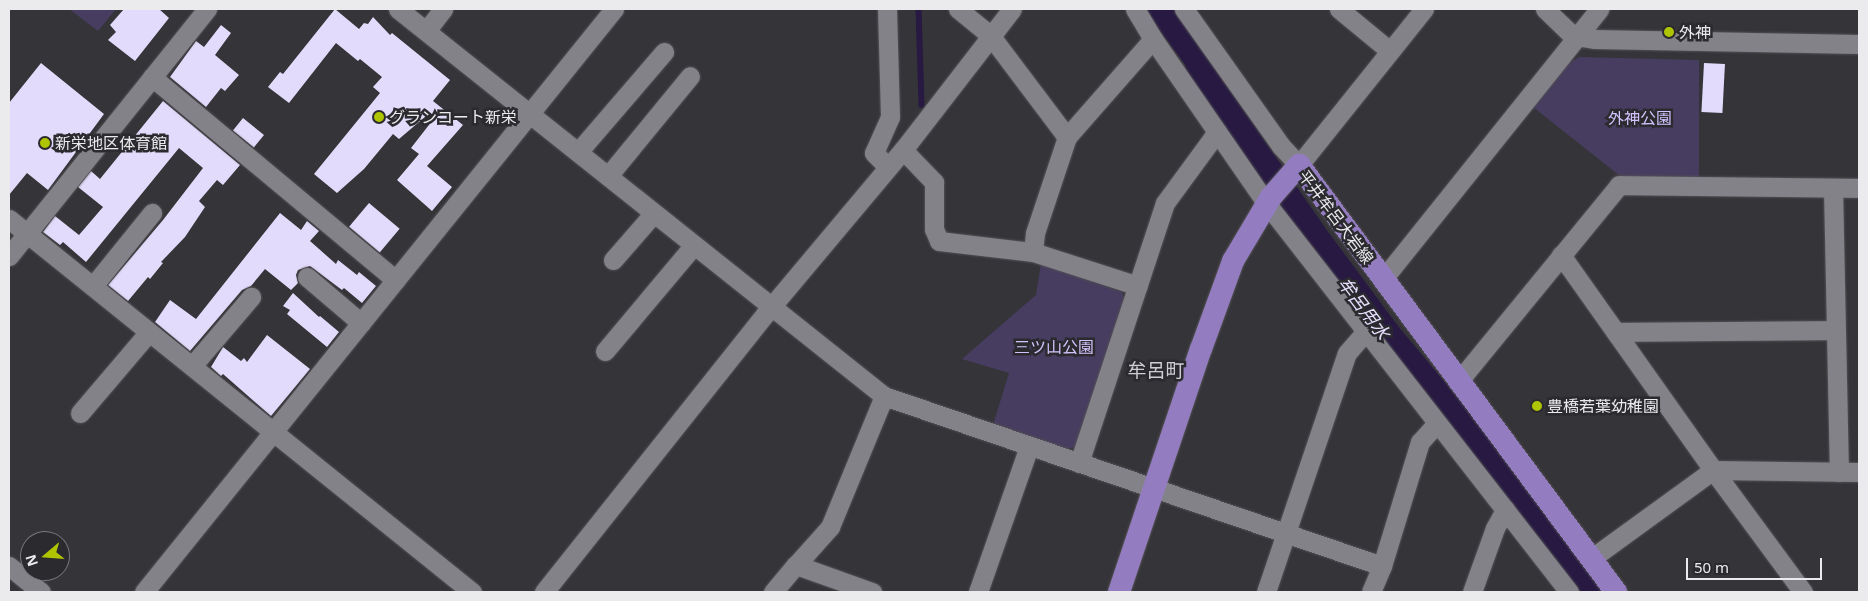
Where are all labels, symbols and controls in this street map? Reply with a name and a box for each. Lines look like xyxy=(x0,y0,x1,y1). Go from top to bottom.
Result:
place label: 外神 xyxy=(1679,22,1711,42)
marker: 外神 xyxy=(1663,26,1675,38)
place label: グランコート新栄 xyxy=(389,107,517,127)
park label: 外神公園 xyxy=(1608,108,1672,128)
marker: グランコート新栄 xyxy=(373,111,385,123)
place label: 新栄地区体育館 xyxy=(55,133,167,153)
marker: 新栄地区体育館 xyxy=(39,137,51,149)
street label: 平井牟呂大岩線 xyxy=(1295,166,1377,268)
water label: 牟呂用水 xyxy=(1334,273,1394,343)
park label: 三ツ山公園 xyxy=(1014,337,1094,357)
district label: 牟呂町 xyxy=(1128,360,1184,382)
place label: 豊橋若葉幼稚園 xyxy=(1547,396,1659,416)
marker: 豊橋若葉幼稚園 xyxy=(1531,400,1543,412)
north arrow xyxy=(20,531,70,581)
scale bar xyxy=(1688,548,1824,580)
text: N xyxy=(20,552,42,569)
text: 50 m xyxy=(1694,557,1729,577)

